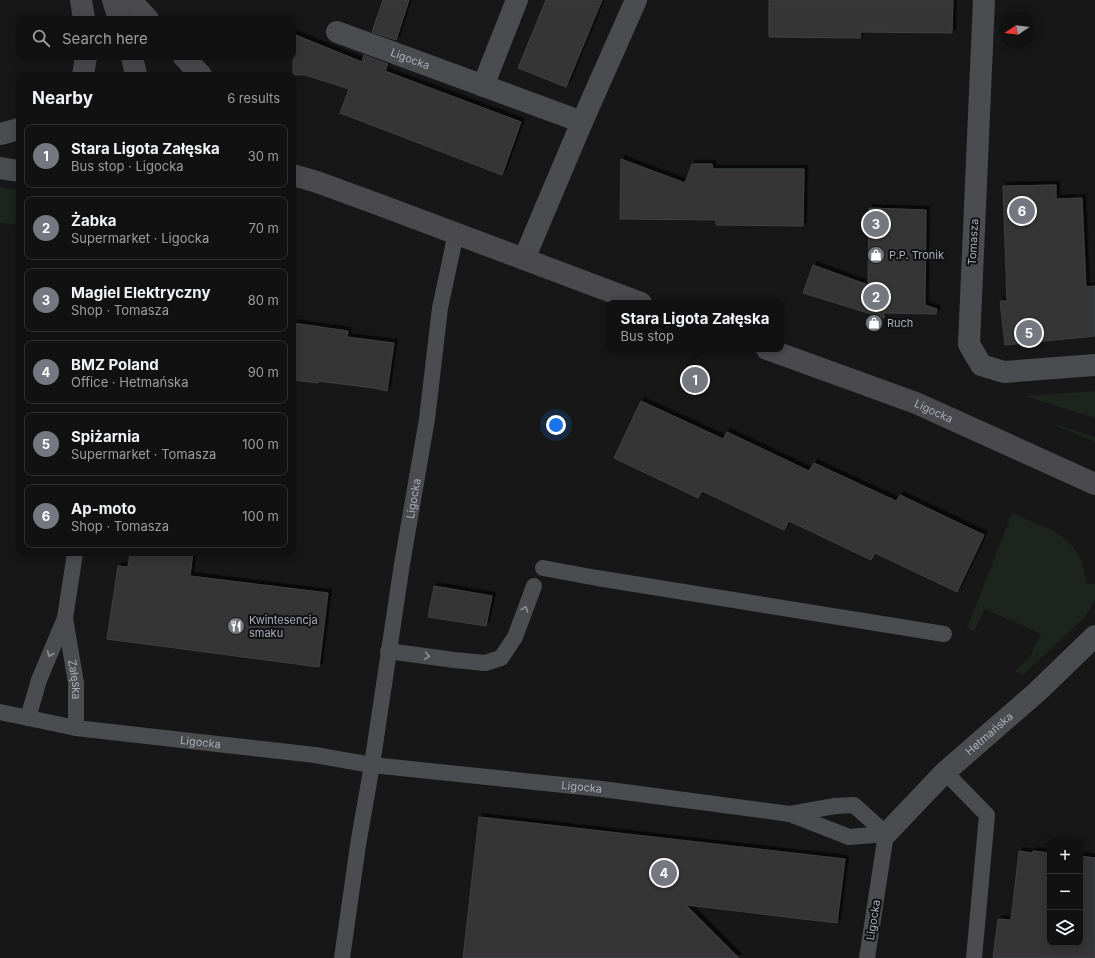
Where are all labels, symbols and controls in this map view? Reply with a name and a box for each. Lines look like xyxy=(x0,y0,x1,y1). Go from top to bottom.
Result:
north arrow xyxy=(999,12,1035,48)
search box xyxy=(16,16,296,60)
icon: search xyxy=(30,27,52,49)
text: Search here xyxy=(62,29,148,48)
street label: Ligocka xyxy=(389,45,432,73)
text: Nearby xyxy=(32,88,93,108)
text: 6 results xyxy=(227,90,280,106)
text: Stara Ligota Załęska xyxy=(71,139,220,158)
text: 1 xyxy=(43,148,49,164)
text: 30 m xyxy=(248,148,279,164)
text: Bus stop · Ligocka xyxy=(71,158,184,174)
pin: 6 xyxy=(1009,196,1035,226)
pin: 3 xyxy=(863,209,889,239)
text: Żabka xyxy=(71,211,117,230)
street label: Tomasza xyxy=(965,218,981,266)
text: 2 xyxy=(42,220,50,236)
text: 70 m xyxy=(249,220,279,236)
text: Supermarket · Ligocka xyxy=(71,230,209,246)
shop icon: P.P. Tronik xyxy=(866,245,886,265)
place label: P.P. Tronik xyxy=(889,248,944,262)
pin: 2 xyxy=(863,282,889,312)
text: Magiel Elektryczny xyxy=(71,283,210,302)
text: 3 xyxy=(42,292,50,308)
text: 80 m xyxy=(248,292,279,308)
popup xyxy=(606,300,784,352)
text: Shop · Tomasza xyxy=(71,302,169,318)
text: Stara Ligota Załęska xyxy=(621,309,769,328)
shop icon: Ruch xyxy=(864,313,884,333)
place label: Ruch xyxy=(887,316,913,330)
pin: 5 xyxy=(1016,318,1042,348)
text: Bus stop xyxy=(621,328,674,344)
text: BMZ Poland xyxy=(71,355,159,374)
text: 4 xyxy=(42,364,50,380)
text: 90 m xyxy=(248,364,279,380)
pin: 1 xyxy=(682,365,708,395)
text: Office · Hetmańska xyxy=(71,374,188,390)
street label: Ligocka xyxy=(912,396,955,426)
your location xyxy=(546,415,566,435)
text: Spiżarnia xyxy=(71,427,140,446)
text: 5 xyxy=(42,436,50,452)
text: 100 m xyxy=(242,436,279,452)
text: Supermarket · Tomasza xyxy=(71,446,216,462)
street label: Ligocka xyxy=(403,477,424,520)
text: Ap-moto xyxy=(71,499,136,518)
text: 6 xyxy=(42,508,50,524)
text: 100 m xyxy=(242,508,279,524)
text: Shop · Tomasza xyxy=(71,518,169,534)
one-way arrow xyxy=(521,606,529,613)
place label: Kwintesencja smaku xyxy=(249,613,318,640)
restaurant icon: Kwintesencja smaku xyxy=(226,616,246,636)
one-way arrow xyxy=(46,650,54,657)
one-way arrow xyxy=(424,651,430,660)
street label: Załęska xyxy=(65,658,83,699)
street label: Hetmańska xyxy=(962,709,1016,758)
street label: Ligocka xyxy=(179,733,222,751)
street label: Ligocka xyxy=(561,778,603,796)
map controls xyxy=(1047,838,1083,946)
button: + xyxy=(1047,838,1083,874)
pin: 4 xyxy=(651,858,677,888)
button: − xyxy=(1047,874,1083,910)
street label: Ligocka xyxy=(863,899,883,941)
button: layers xyxy=(1047,910,1083,946)

